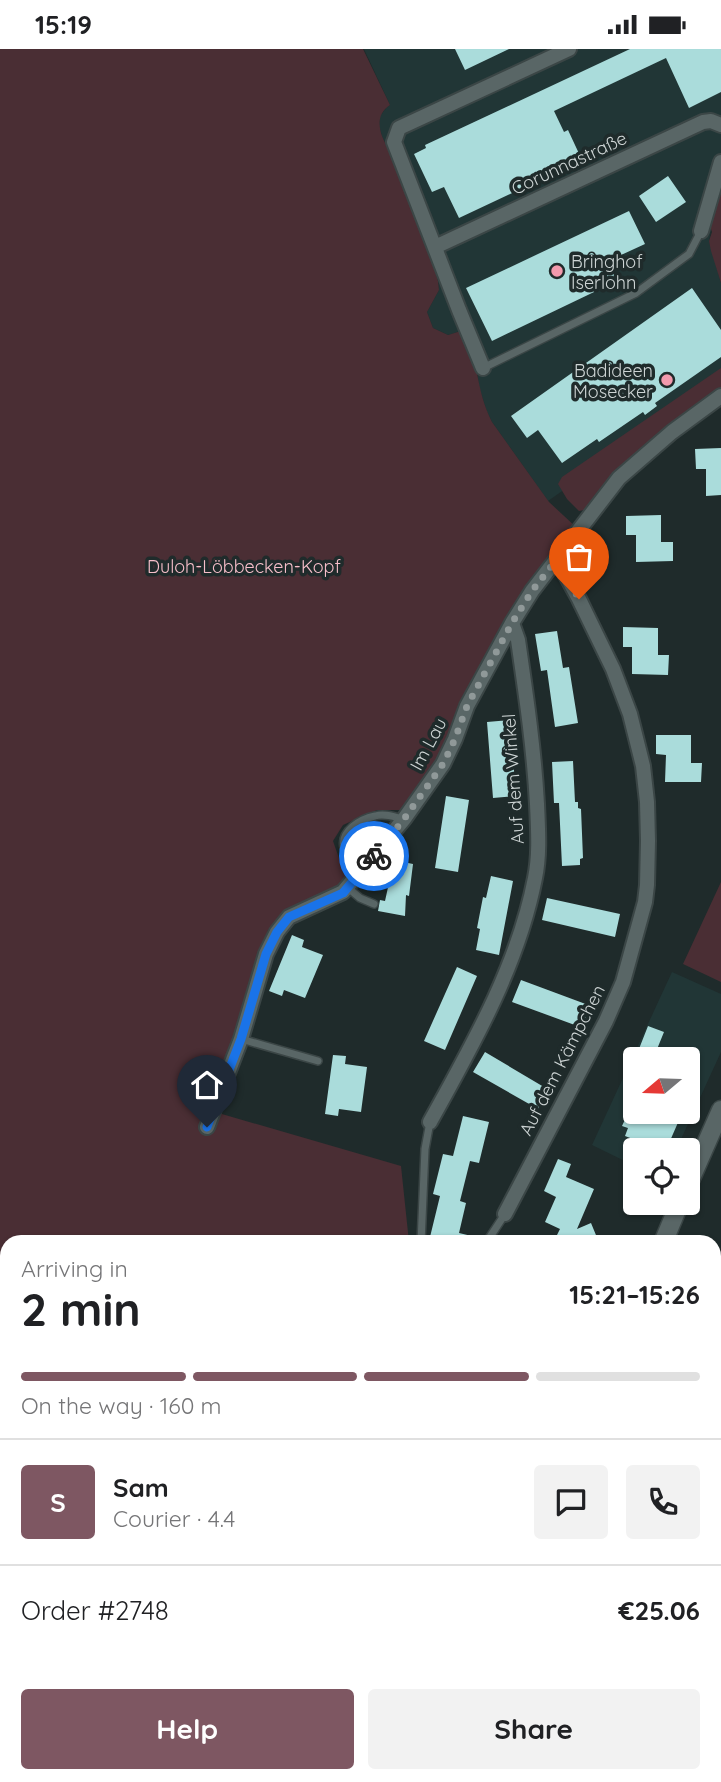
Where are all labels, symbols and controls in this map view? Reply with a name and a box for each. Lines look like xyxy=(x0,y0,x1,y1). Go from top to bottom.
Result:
text: 15:19 xyxy=(35,8,92,41)
street label: Corunnastraße xyxy=(508,126,630,200)
place label: Bringhof Iserlohn xyxy=(571,250,643,294)
marker: Bringhof Iserlohn xyxy=(549,263,565,279)
place label: Badideen Mosecker xyxy=(573,359,653,403)
marker: Badideen Mosecker xyxy=(659,372,675,388)
pin xyxy=(549,527,609,599)
icon: bag xyxy=(560,538,598,576)
park label: Duloh-Löbbecken-Kopf xyxy=(147,555,341,578)
street label: Auf dem Winkel xyxy=(497,713,529,845)
street label: Im Lau xyxy=(405,714,451,774)
courier xyxy=(339,821,409,891)
icon: bike xyxy=(355,837,393,875)
street label: Auf dem Kämpchen xyxy=(514,981,610,1139)
north arrow xyxy=(623,1047,700,1123)
map controls xyxy=(623,1047,700,1215)
pin xyxy=(177,1055,237,1127)
icon: home xyxy=(188,1066,226,1104)
button: locate xyxy=(623,1138,700,1215)
text: Arriving in xyxy=(21,1254,128,1283)
text: 15:21–15:26 xyxy=(569,1278,700,1311)
text: 2 min xyxy=(21,1280,141,1338)
text: On the way · 160 m xyxy=(21,1391,222,1420)
button: chat xyxy=(534,1465,608,1539)
button: phone xyxy=(626,1465,700,1539)
text: Sam xyxy=(113,1471,169,1504)
text: S xyxy=(50,1486,66,1519)
text: Courier · 4.4 xyxy=(113,1504,235,1533)
text: Order #2748 xyxy=(21,1594,169,1627)
text: €25.06 xyxy=(618,1594,700,1627)
button: Help xyxy=(21,1689,354,1769)
button: Share xyxy=(368,1689,700,1769)

